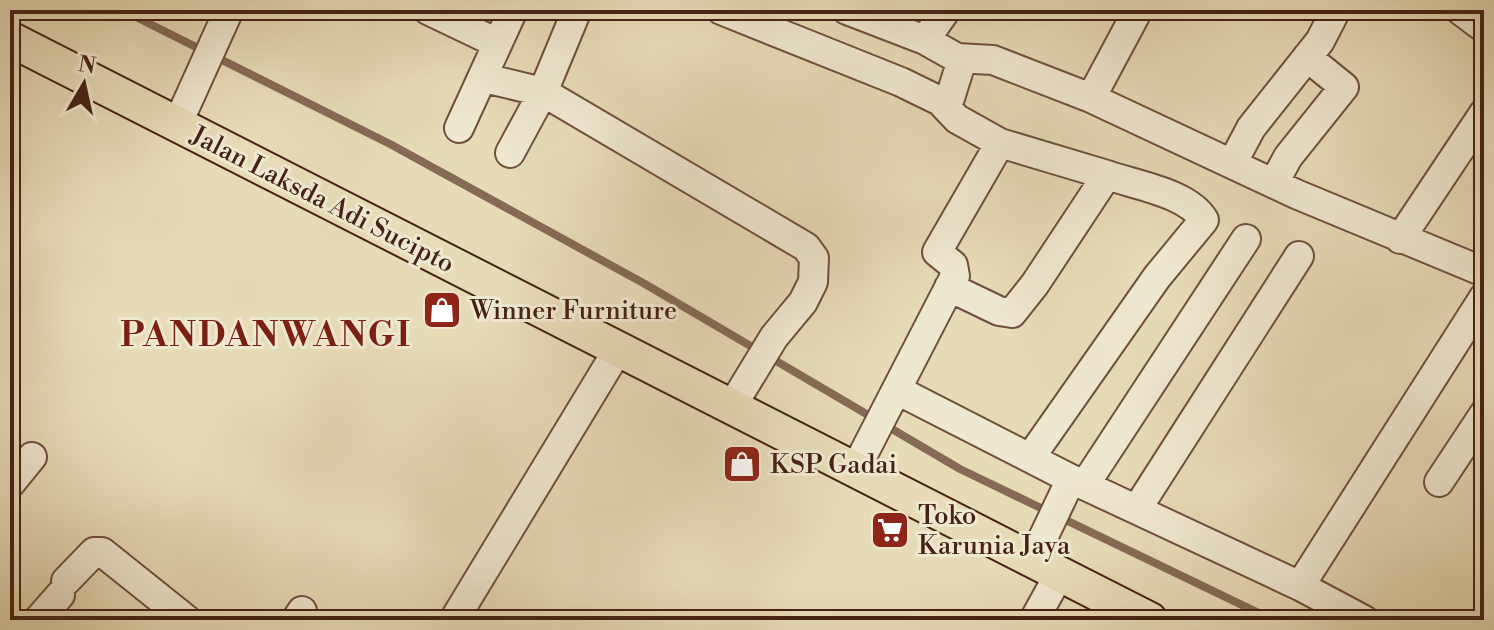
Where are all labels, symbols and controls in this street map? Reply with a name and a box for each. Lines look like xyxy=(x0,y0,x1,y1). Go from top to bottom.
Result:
north arrow xyxy=(44,44,124,124)
text: N xyxy=(76,51,98,81)
street label: Jalan Laksda Adi Sucipto xyxy=(184,119,460,280)
shop icon: Winner Furniture xyxy=(421,289,463,331)
place label: Winner Furniture xyxy=(469,295,677,327)
district label: PANDANWANGI xyxy=(120,315,412,357)
shop icon: KSP Gadai xyxy=(721,443,763,485)
place label: KSP Gadai xyxy=(770,449,897,481)
place label: Toko Karunia Jaya xyxy=(918,500,1071,562)
supermarket icon: Toko Karunia Jaya xyxy=(869,509,911,551)

